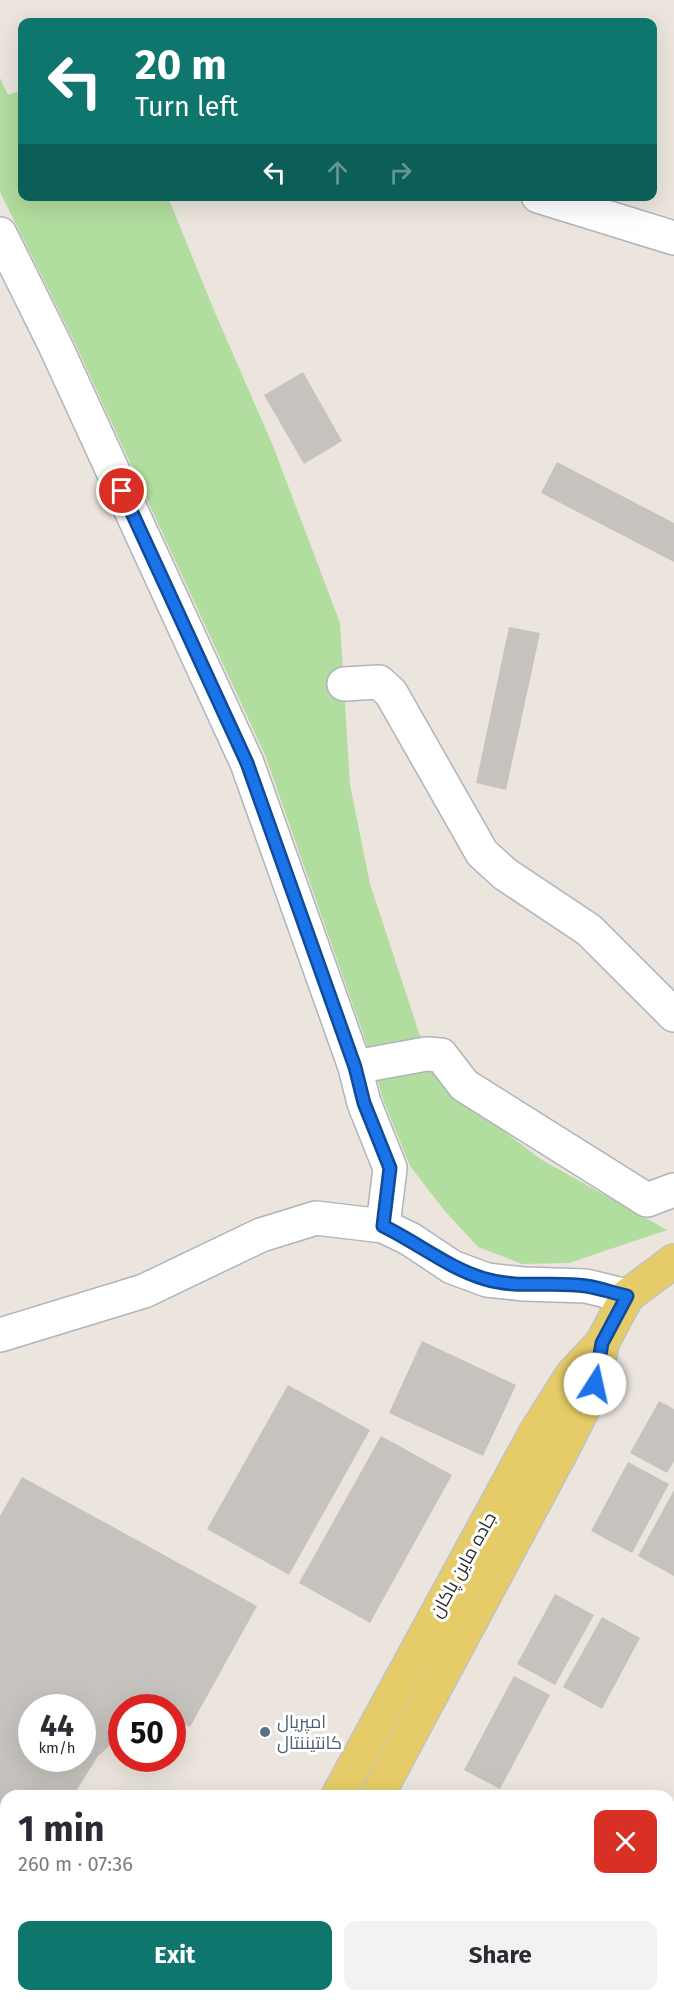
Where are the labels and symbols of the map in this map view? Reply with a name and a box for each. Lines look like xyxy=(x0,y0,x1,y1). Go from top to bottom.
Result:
pin xyxy=(96,465,147,516)
position arrow xyxy=(563,1352,627,1416)
street label: جاده ماین پاکان xyxy=(425,1509,502,1622)
speed limit sign: 50 xyxy=(108,1694,186,1772)
place label: امپریال کانتیننتال xyxy=(277,1711,342,1754)
marker: امپریال کانتیننتال xyxy=(258,1725,272,1739)

